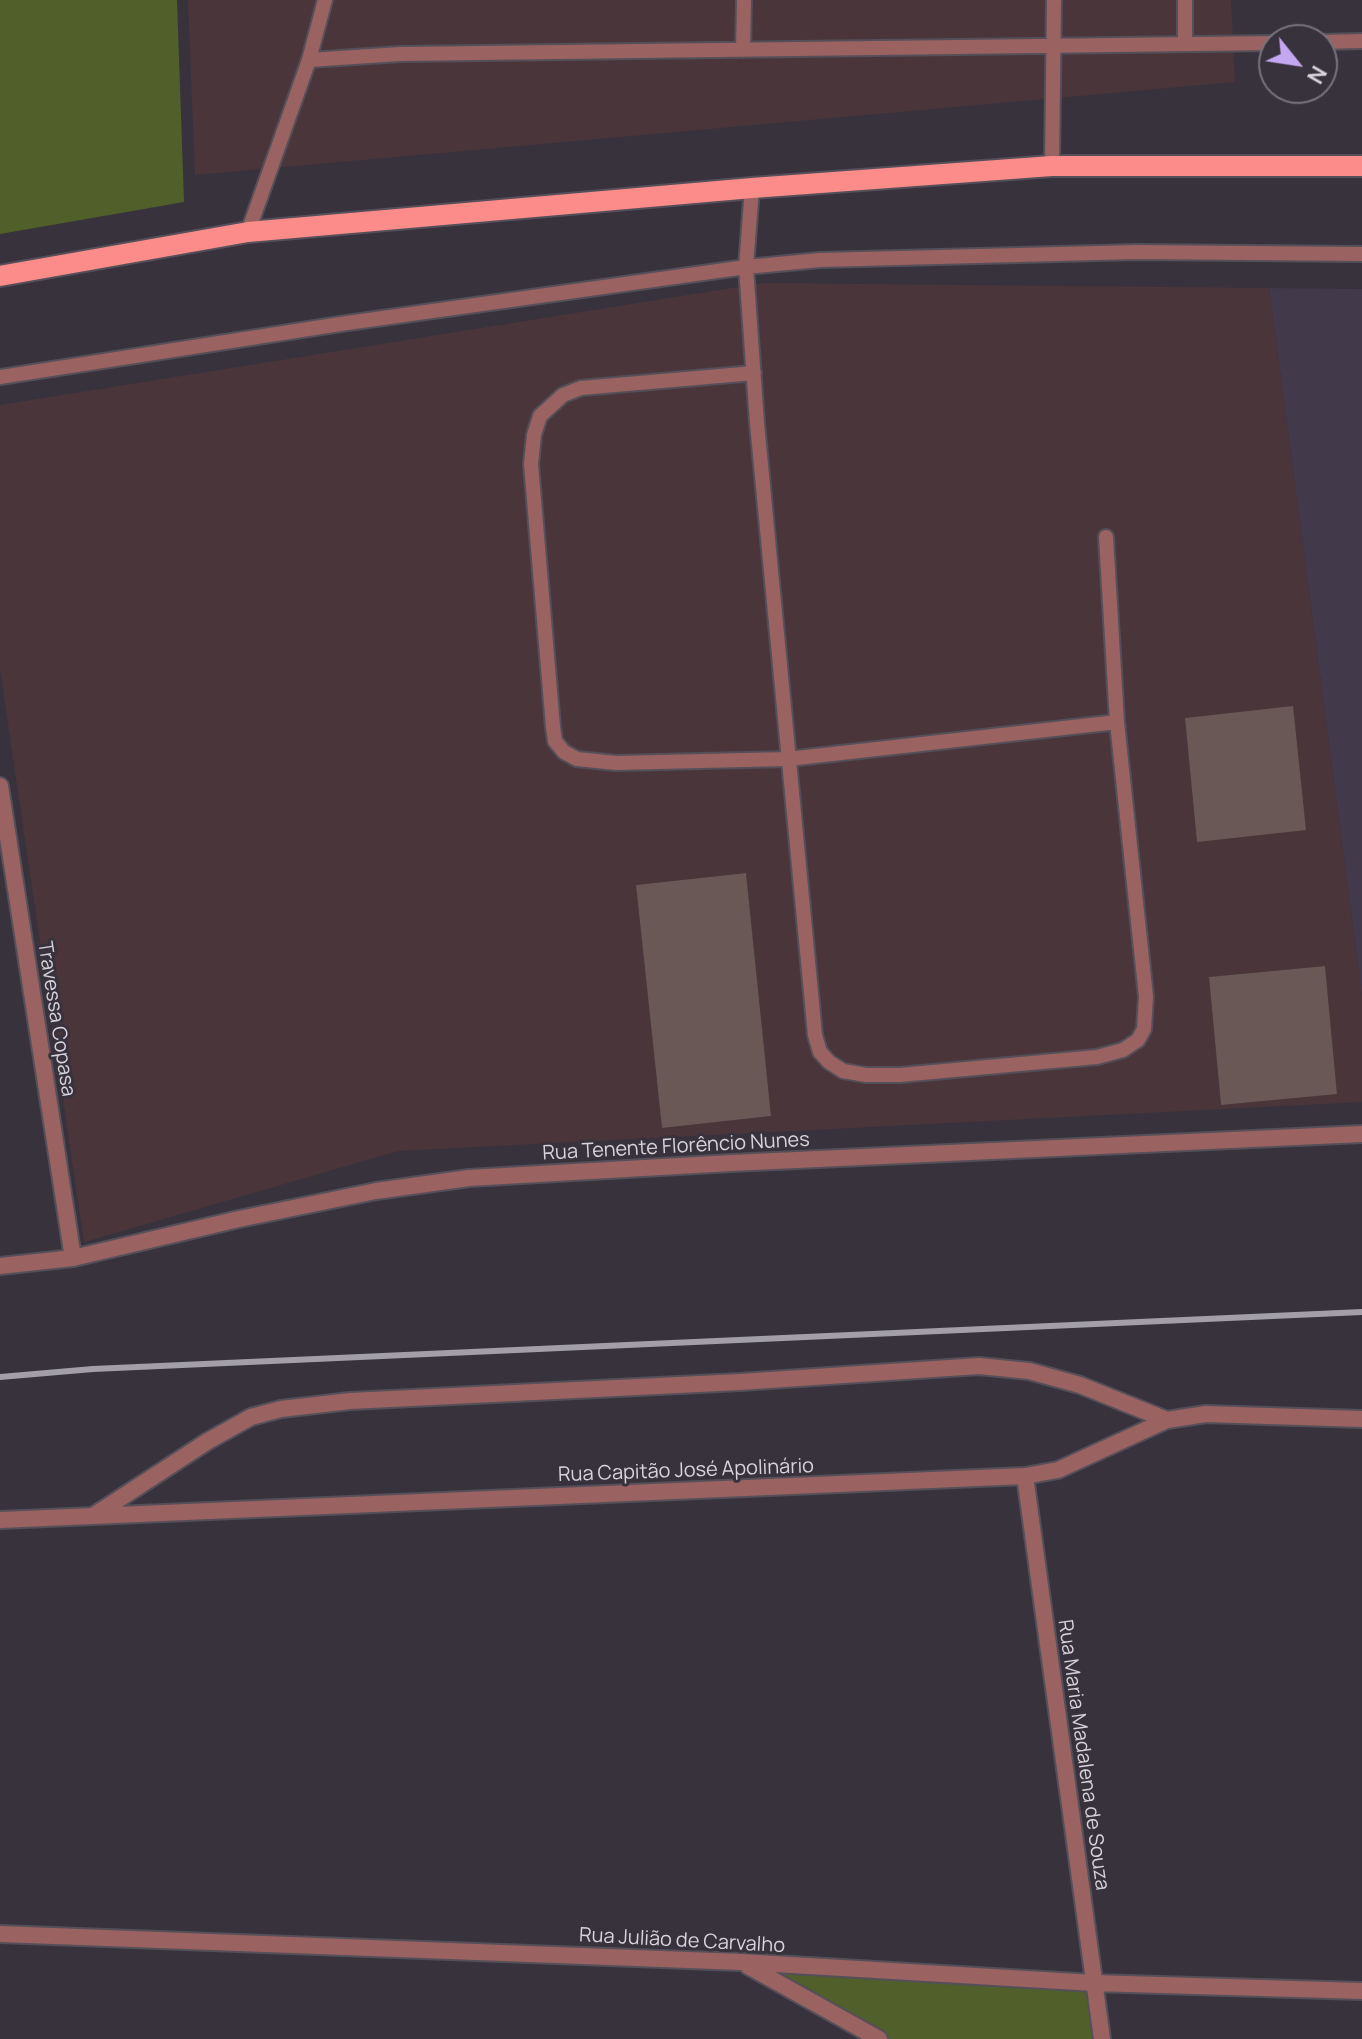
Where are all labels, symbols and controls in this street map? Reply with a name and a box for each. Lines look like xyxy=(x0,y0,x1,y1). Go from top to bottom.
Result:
north arrow xyxy=(1258,24,1338,104)
text: N xyxy=(1300,61,1334,89)
street label: Travessa Copasa xyxy=(32,940,80,1098)
street label: Rua Tenente Florêncio Nunes xyxy=(542,1128,810,1166)
street label: Rua Capitão José Apolinário xyxy=(558,1455,814,1487)
street label: Rua Maria Madalena de Souza xyxy=(1052,1618,1114,1892)
street label: Rua Julião de Carvalho xyxy=(578,1924,786,1958)

